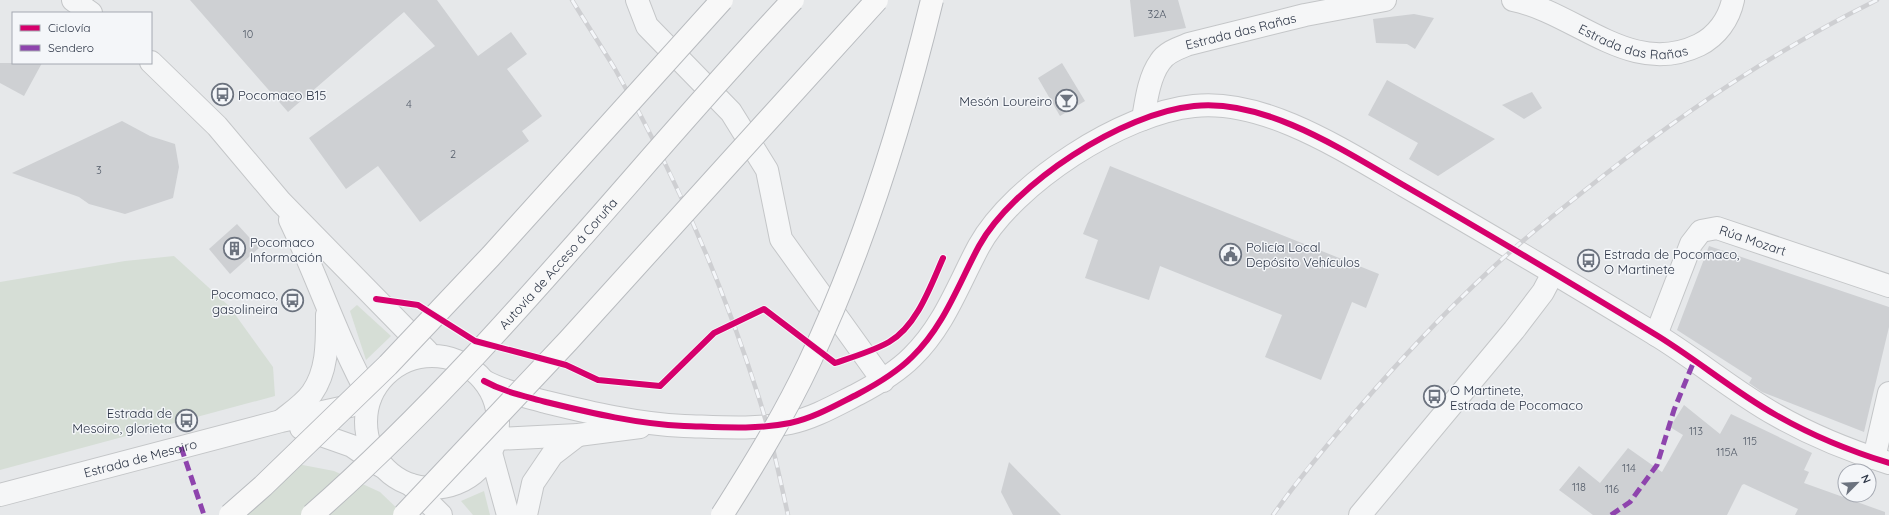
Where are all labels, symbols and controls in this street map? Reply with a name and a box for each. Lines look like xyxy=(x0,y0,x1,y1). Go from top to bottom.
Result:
house number: 32A xyxy=(1148,7,1166,21)
street label: Estrada das Rañas xyxy=(1184,10,1298,53)
legend xyxy=(12,12,152,64)
text: Ciclovía xyxy=(48,20,91,35)
street label: Estrada das Rañas xyxy=(1576,20,1690,62)
house number: 10 xyxy=(243,27,253,41)
text: Sendero xyxy=(48,40,94,55)
bus stop icon: Pocomaco B15 xyxy=(210,82,236,108)
place label: Pocomaco B15 xyxy=(238,87,326,103)
bar icon: Mesón Loureiro xyxy=(1054,88,1080,114)
place label: Mesón Loureiro xyxy=(959,93,1052,109)
house number: 4 xyxy=(406,97,412,111)
house number: 2 xyxy=(450,147,456,161)
house number: 3 xyxy=(96,163,102,177)
street label: Autovía de Acceso á Coruña xyxy=(495,195,620,332)
street label: Rúa Mozart xyxy=(1717,221,1788,259)
place label: Pocomaco Información xyxy=(250,234,322,265)
building icon: Pocomaco Información xyxy=(221,236,247,262)
place label: Policía Local Depósito Vehículos xyxy=(1246,239,1360,270)
public building icon: Policía Local Depósito Vehículos xyxy=(1218,241,1244,267)
place label: Estrada de Pocomaco, O Martinete xyxy=(1604,246,1740,277)
bus stop icon: Estrada de Pocomaco, O Martinete xyxy=(1575,248,1601,274)
place label: Pocomaco, gasolineira xyxy=(211,286,278,317)
bus stop icon: Pocomaco, gasolineira xyxy=(280,288,306,314)
place label: O Martinete, Estrada de Pocomaco xyxy=(1450,382,1583,413)
bus stop icon: O Martinete, Estrada de Pocomaco xyxy=(1421,384,1447,410)
place label: Estrada de Mesoiro, glorieta xyxy=(72,405,172,436)
bus stop icon: Estrada de Mesoiro, glorieta xyxy=(174,407,200,433)
house number: 113 xyxy=(1689,424,1703,438)
house number: 115 xyxy=(1743,434,1757,448)
street label: Estrada de Mesoiro xyxy=(82,435,199,481)
house number: 115A xyxy=(1716,445,1738,459)
house number: 114 xyxy=(1622,461,1636,475)
north arrow xyxy=(1837,463,1877,503)
text: N xyxy=(1858,472,1874,485)
house number: 118 xyxy=(1572,480,1586,494)
house number: 116 xyxy=(1605,482,1619,496)

